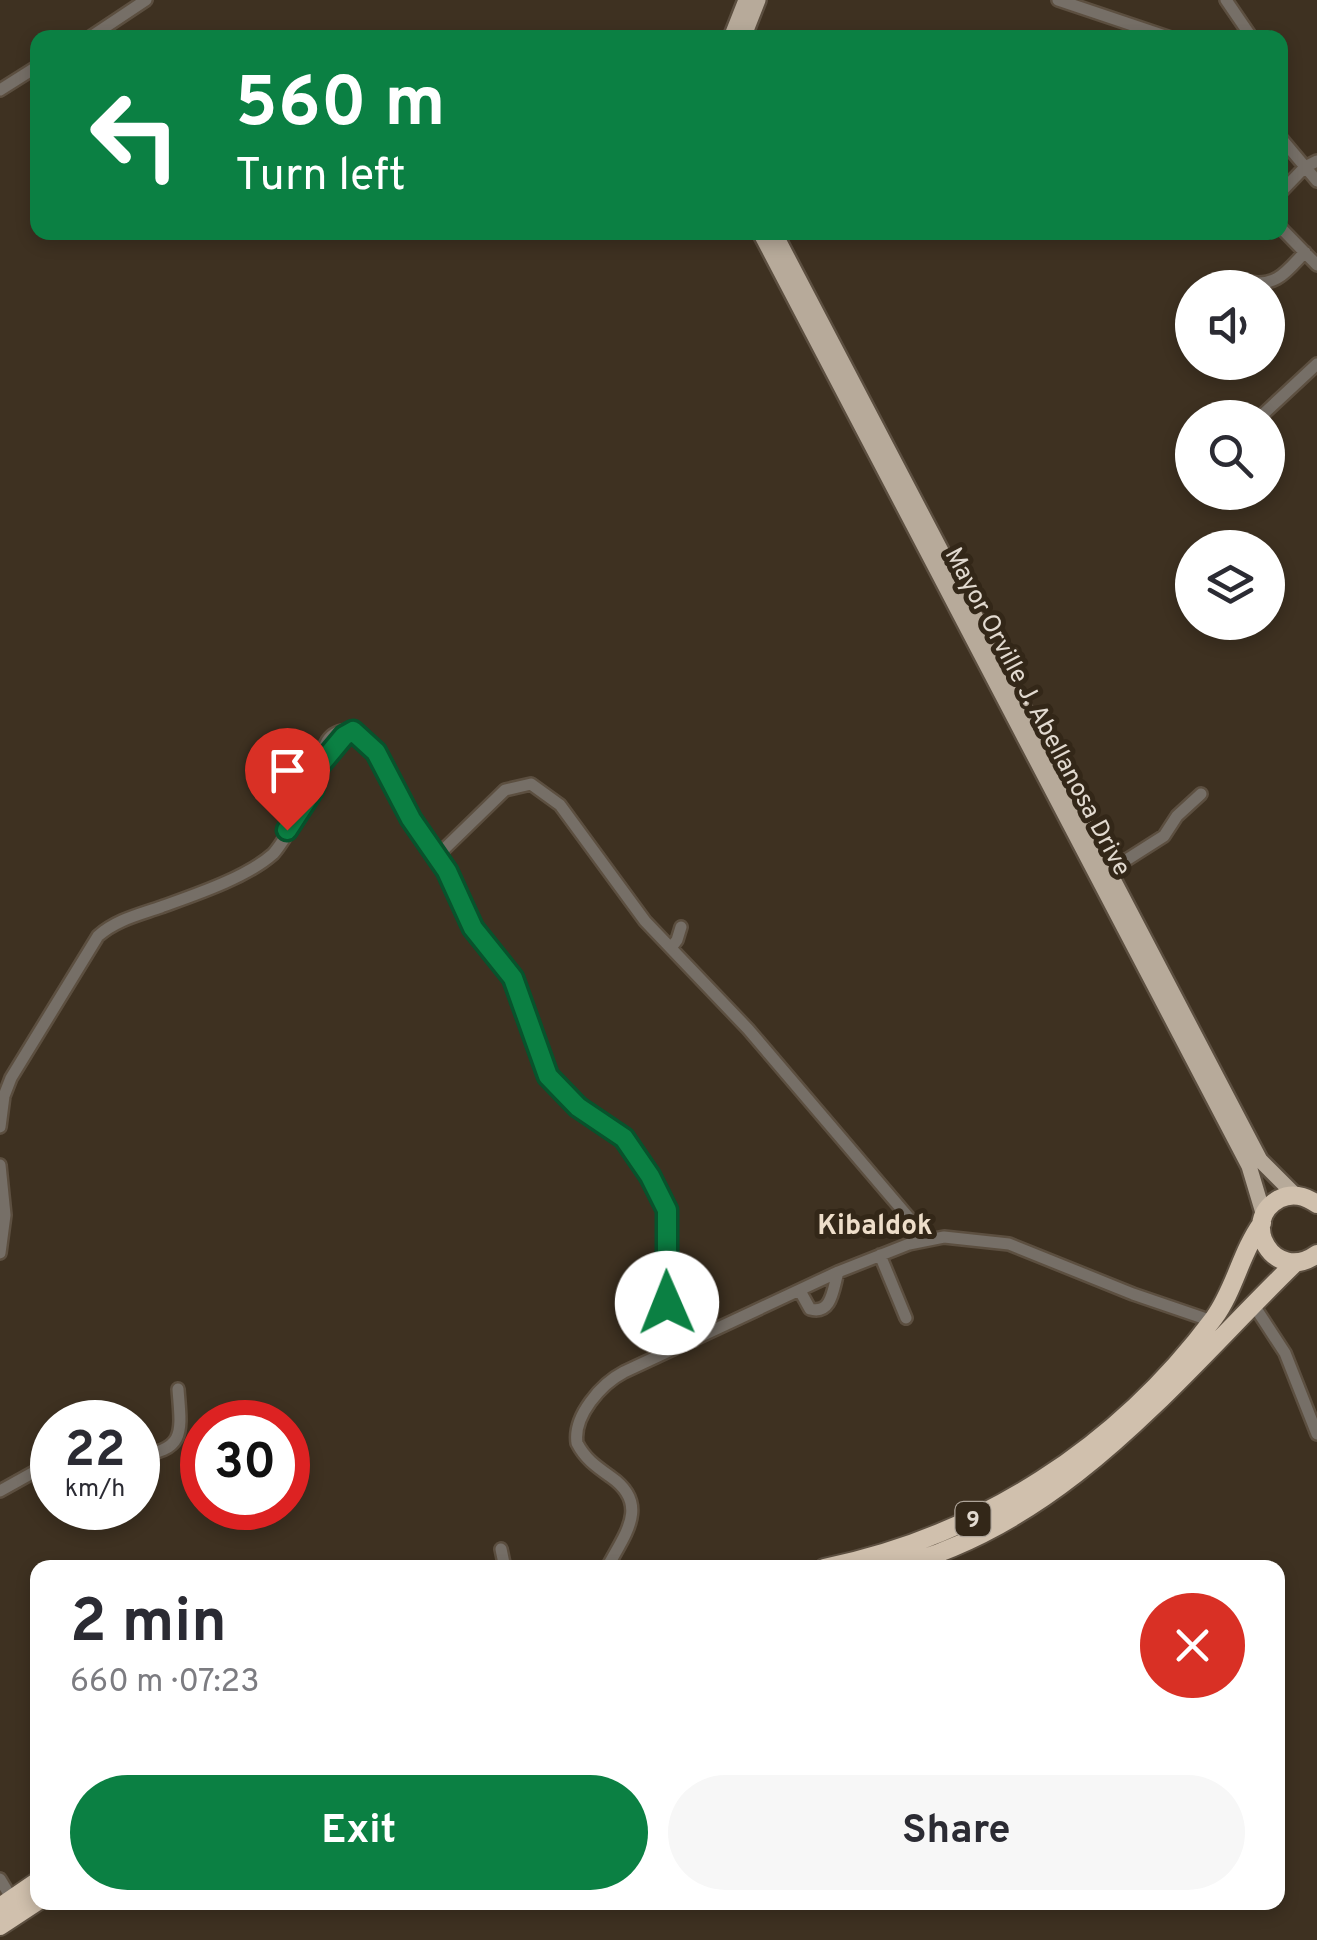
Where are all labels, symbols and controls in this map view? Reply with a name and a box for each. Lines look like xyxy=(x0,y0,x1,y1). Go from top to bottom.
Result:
text: 560 m xyxy=(235,62,446,151)
icon: left xyxy=(70,70,200,200)
text: Turn left xyxy=(235,149,406,206)
map controls xyxy=(1175,270,1285,640)
button: sound xyxy=(1175,270,1285,380)
button: search xyxy=(1175,400,1285,510)
button: layers xyxy=(1175,530,1285,640)
street label: Mayor Orville J. Abellanosa Drive xyxy=(936,543,1137,882)
pin xyxy=(245,728,330,831)
icon: arrive xyxy=(260,743,315,798)
district label: Kibaldok xyxy=(817,1209,933,1245)
position arrow xyxy=(615,1251,719,1355)
speed limit sign: 30 xyxy=(180,1400,310,1530)
text: 22 xyxy=(64,1421,126,1484)
text: km/h xyxy=(65,1474,125,1506)
road number: 9 xyxy=(956,1502,990,1536)
text: 2 min xyxy=(70,1587,227,1663)
button: close xyxy=(1140,1593,1245,1698)
text: 660 m · 07:23 xyxy=(70,1663,259,1703)
button: Exit xyxy=(70,1775,648,1890)
button: Share xyxy=(668,1775,1245,1890)

